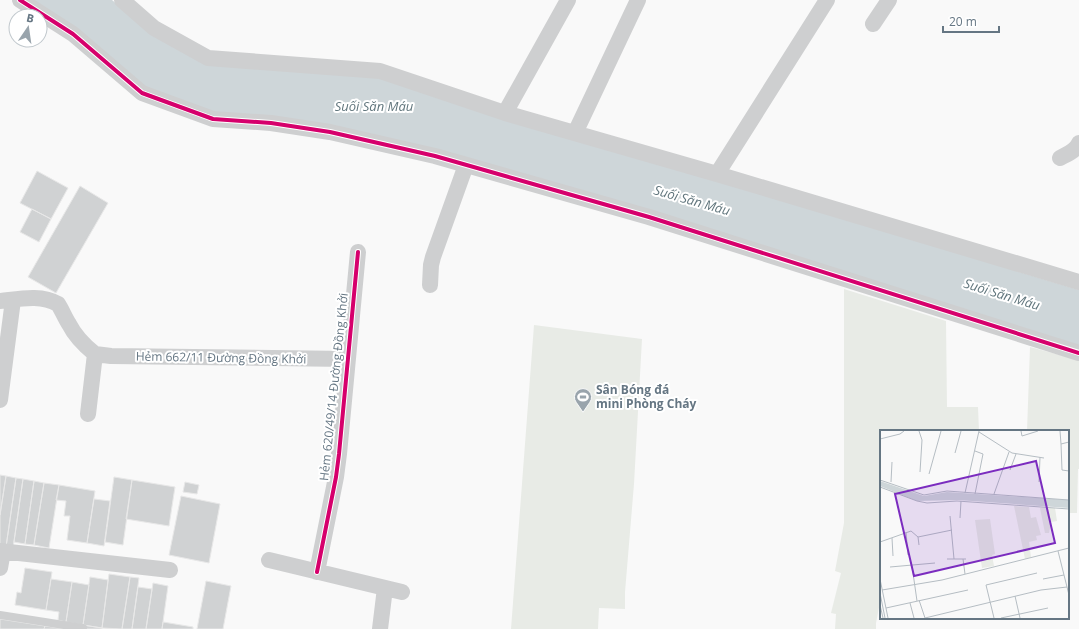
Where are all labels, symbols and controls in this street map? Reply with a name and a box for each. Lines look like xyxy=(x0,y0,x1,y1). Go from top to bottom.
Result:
north arrow xyxy=(8,8,48,48)
scale bar xyxy=(943,8,999,34)
text: B xyxy=(25,10,36,26)
text: 20 m xyxy=(949,13,977,30)
water label: Suối Săn Máu xyxy=(335,97,414,115)
water label: Suối Săn Máu xyxy=(652,181,733,220)
water label: Suối Săn Máu xyxy=(962,274,1043,314)
street label: Hẻm 620/49/14 Đường Đồng Khởi xyxy=(315,292,352,482)
street label: Hẻm 662/11 Đường Đồng Khởi xyxy=(136,348,306,367)
place label: Sân Bóng đá mini Phòng Cháy xyxy=(596,381,697,412)
sports icon: Sân Bóng đá mini Phòng Cháy xyxy=(573,387,593,412)
inset map xyxy=(880,430,1069,619)

